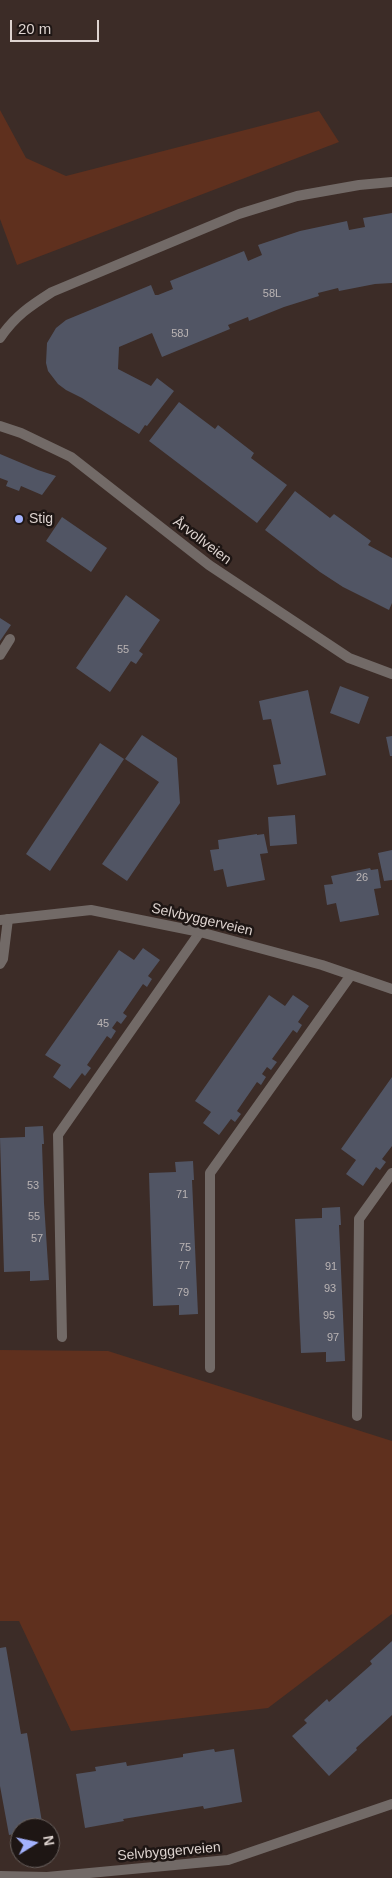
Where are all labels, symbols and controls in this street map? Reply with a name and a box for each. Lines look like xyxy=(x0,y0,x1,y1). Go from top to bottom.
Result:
scale bar xyxy=(12,10,101,42)
text: 20 m xyxy=(18,20,51,37)
house number: 58L xyxy=(263,287,281,301)
house number: 58J xyxy=(171,327,189,341)
place label: Stig xyxy=(29,511,53,527)
marker: Stig xyxy=(13,513,25,525)
street label: Årvollveien xyxy=(170,514,234,568)
house number: 55 xyxy=(117,643,129,657)
house number: 26 xyxy=(356,871,368,885)
street label: Selvbyggerveien xyxy=(150,900,254,940)
house number: 45 xyxy=(97,1017,109,1031)
house number: 53 xyxy=(27,1179,39,1193)
house number: 71 xyxy=(176,1188,188,1202)
house number: 55 xyxy=(28,1210,40,1224)
house number: 57 xyxy=(31,1232,43,1246)
house number: 75 xyxy=(179,1241,191,1255)
house number: 77 xyxy=(178,1259,190,1273)
house number: 91 xyxy=(325,1260,337,1274)
house number: 93 xyxy=(324,1282,336,1296)
house number: 79 xyxy=(177,1286,189,1300)
house number: 95 xyxy=(323,1309,335,1323)
house number: 97 xyxy=(327,1331,339,1345)
north arrow xyxy=(10,1818,60,1868)
text: N xyxy=(40,1834,58,1847)
street label: Selvbyggerveien xyxy=(117,1839,221,1865)

